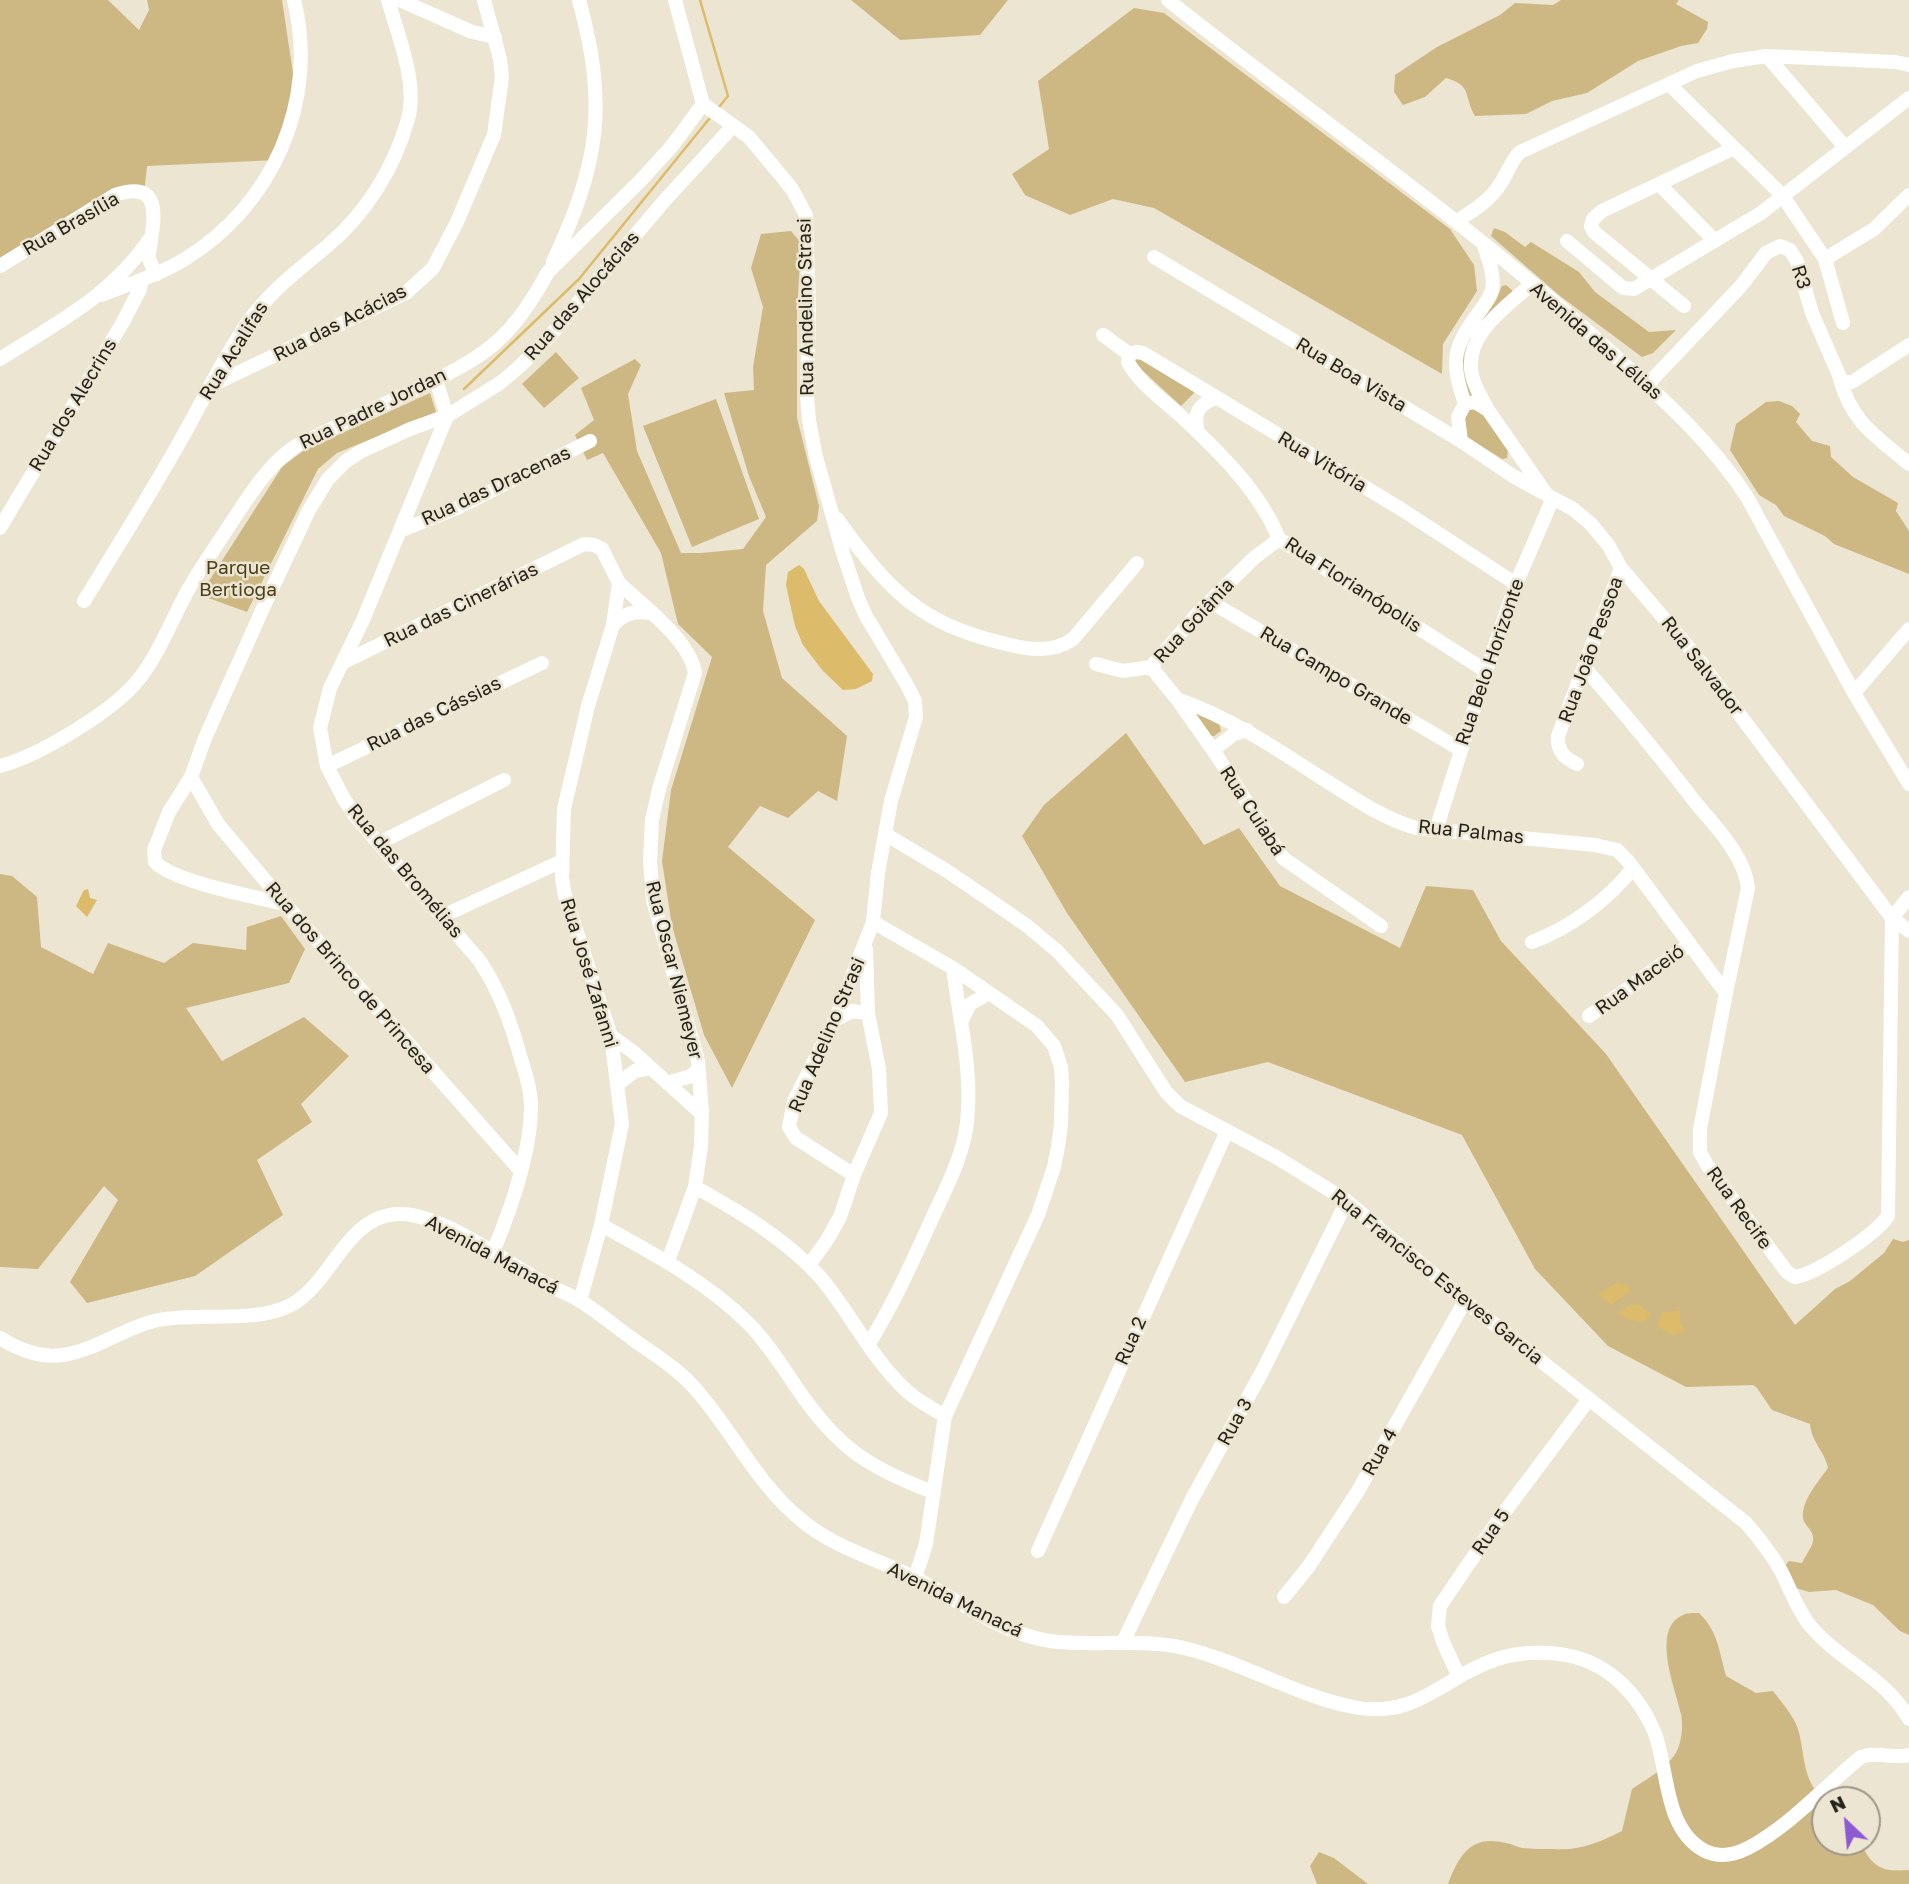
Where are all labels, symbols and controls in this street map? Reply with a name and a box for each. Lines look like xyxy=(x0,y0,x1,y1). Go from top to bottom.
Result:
street label: Rua Brasília xyxy=(19,187,123,261)
street label: Rua Andelino Strasi xyxy=(793,218,819,396)
street label: Rua das Alocácias xyxy=(520,227,644,365)
street label: R3 xyxy=(1786,262,1816,292)
street label: Avenida das Lélias xyxy=(1525,277,1667,405)
street label: Rua das Acácias xyxy=(269,280,411,366)
street label: Rua Acalifas xyxy=(195,298,273,404)
street label: Rua Boa Vista xyxy=(1291,333,1411,417)
street label: Rua dos Alecrins xyxy=(24,334,122,476)
street label: Rua Padre Jordan xyxy=(296,364,450,454)
street label: Rua Vitória xyxy=(1273,427,1371,497)
street label: Rua das Dracenas xyxy=(418,441,574,531)
street label: Rua Florianópolis xyxy=(1280,532,1426,638)
park label: Parque Bertioga xyxy=(199,557,277,601)
street label: Rua das Cinerárias xyxy=(380,558,542,652)
street label: Rua Goiânia xyxy=(1149,574,1239,668)
street label: Rua João Pessoa xyxy=(1554,574,1628,726)
street label: Rua Belo Horizonte xyxy=(1451,576,1529,748)
street label: Rua Salvador xyxy=(1656,612,1748,720)
street label: Rua Campo Grande xyxy=(1256,622,1416,730)
street label: Rua das Cássias xyxy=(363,672,505,756)
street label: Rua Cuiabá xyxy=(1215,762,1289,860)
street label: Rua das Bromélias xyxy=(342,799,468,943)
street label: Rua Palmas xyxy=(1417,815,1525,849)
street label: Rua dos Brinco de Princesa xyxy=(260,877,440,1079)
street label: Rua Oscar Niemeyer xyxy=(641,878,707,1062)
street label: Rua José Zafanni xyxy=(555,895,623,1051)
street label: Rua Maceió xyxy=(1591,940,1689,1020)
street label: Rua Adelino Strasi xyxy=(784,954,870,1116)
street label: Rua Recife xyxy=(1701,1162,1777,1254)
street label: Rua Francisco Esteves Garcia xyxy=(1326,1184,1548,1370)
street label: Avenida Manacá xyxy=(422,1210,562,1300)
street label: Rua 2 xyxy=(1110,1313,1152,1369)
street label: Rua 3 xyxy=(1213,1394,1257,1450)
street label: Rua 4 xyxy=(1358,1424,1402,1480)
street label: Rua 5 xyxy=(1467,1505,1515,1559)
street label: Avenida Manacá xyxy=(884,1557,1026,1643)
north arrow xyxy=(1811,1786,1881,1856)
text: N xyxy=(1826,1790,1849,1817)

